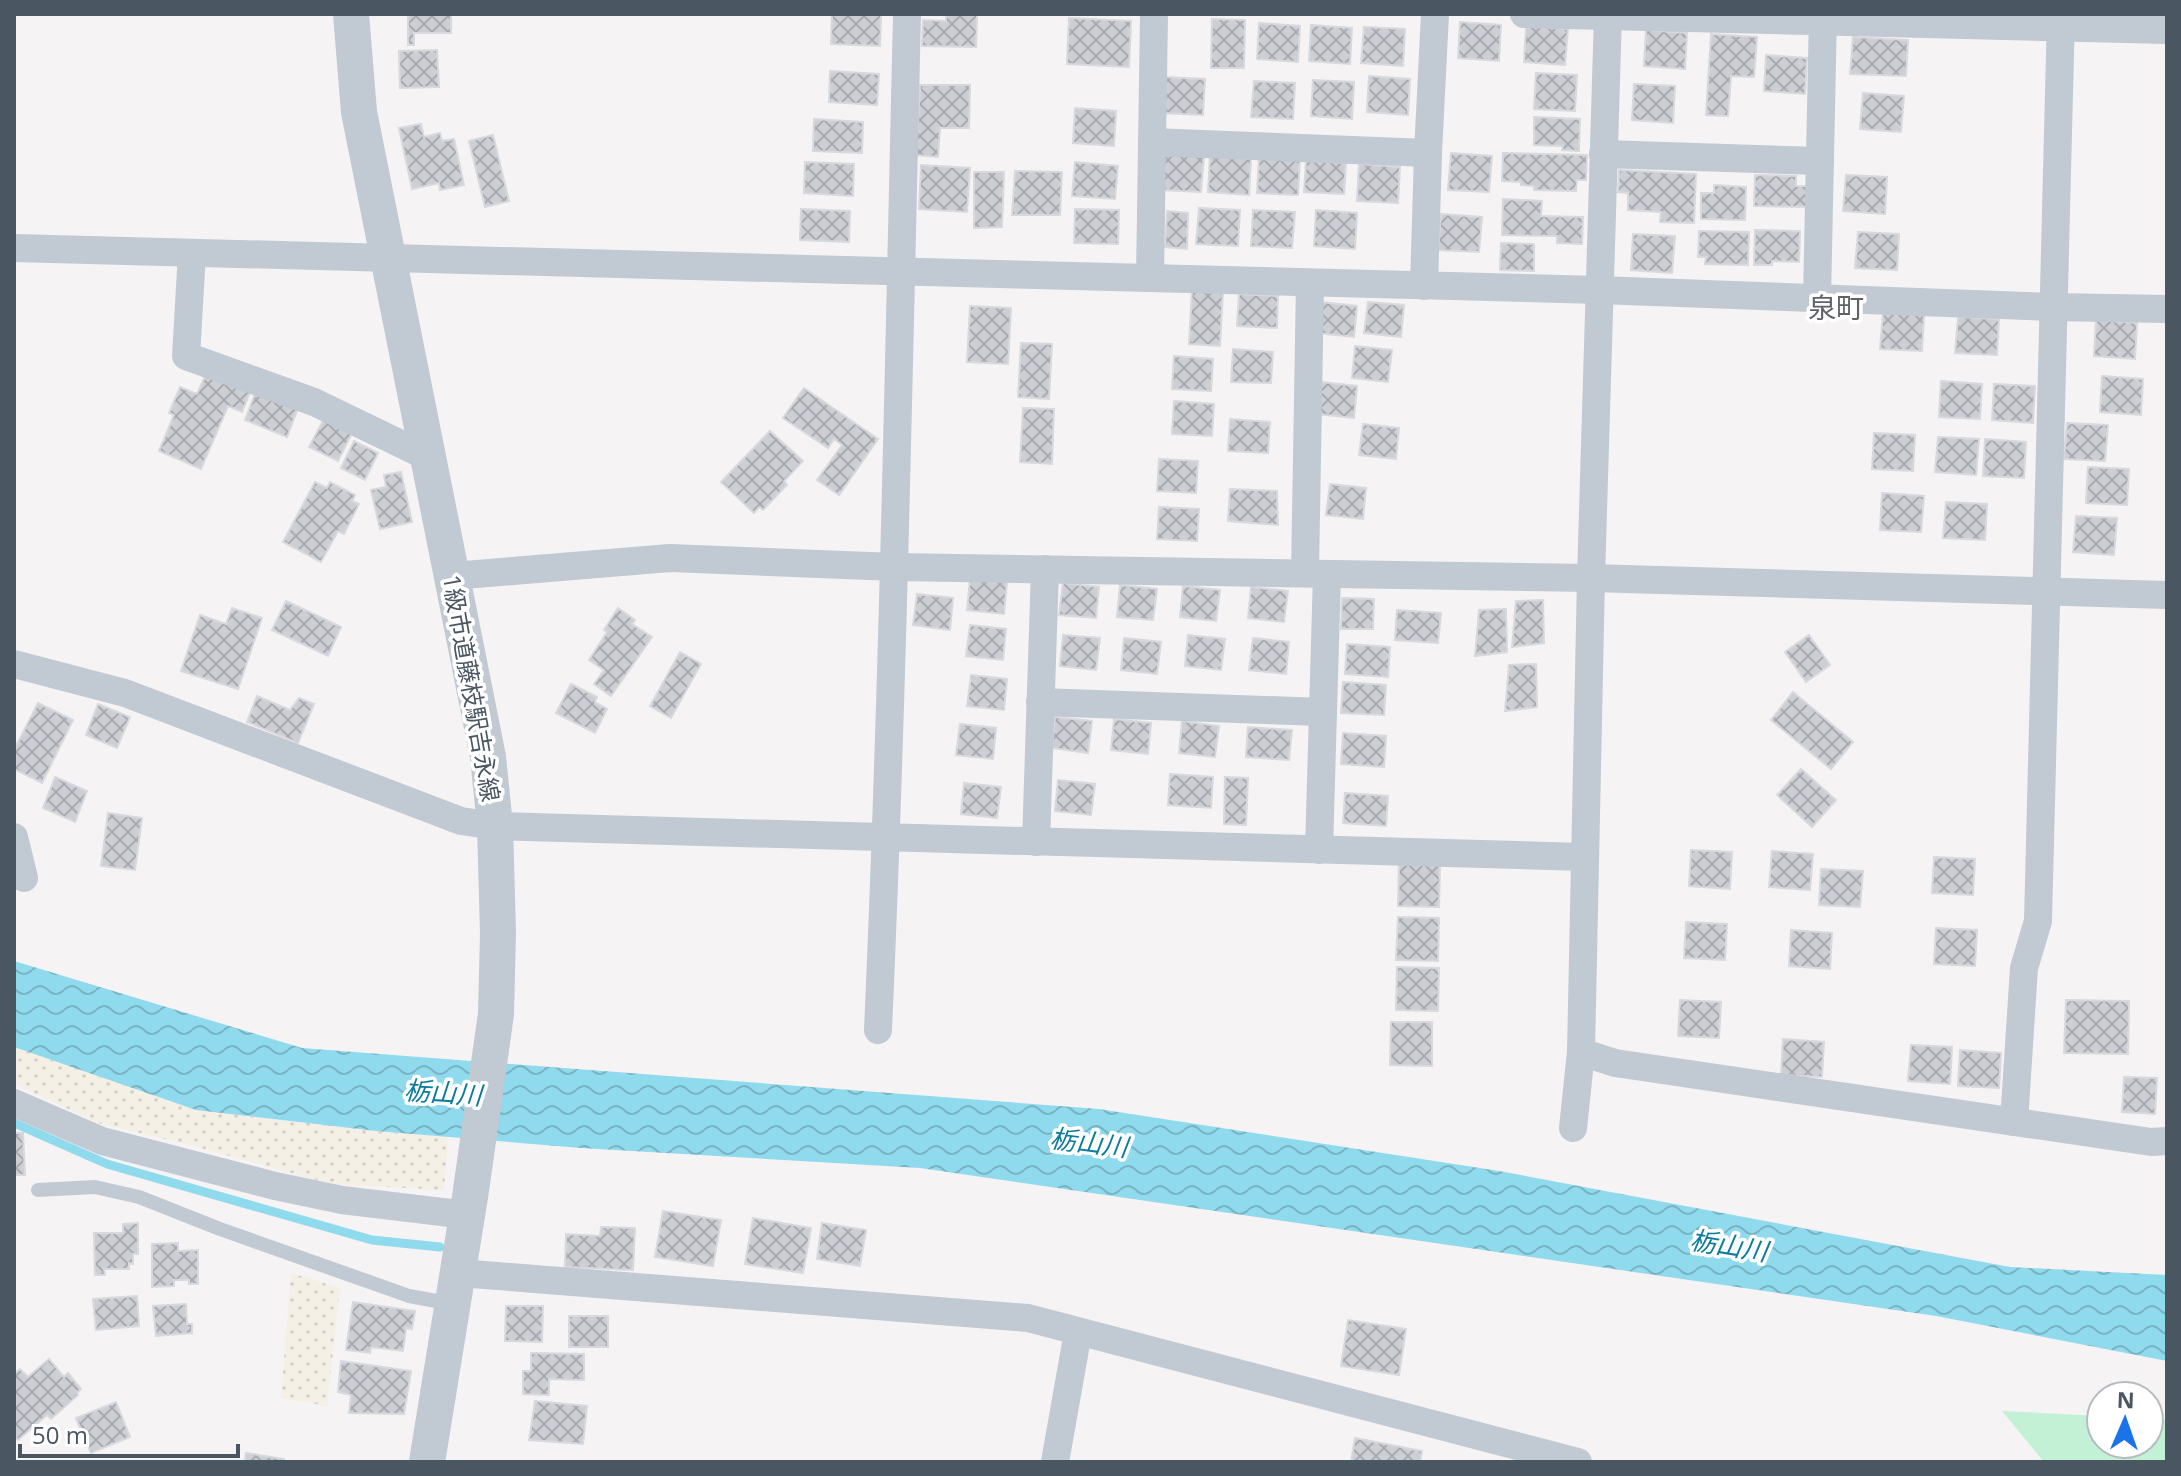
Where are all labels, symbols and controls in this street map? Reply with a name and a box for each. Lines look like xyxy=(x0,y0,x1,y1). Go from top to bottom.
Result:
district label: 泉町 xyxy=(1808,288,1864,326)
street label: 1級市道藤枝駅吉永線 xyxy=(436,572,508,804)
water label: 栃山川 xyxy=(403,1071,486,1113)
water label: 栃山川 xyxy=(1048,1119,1133,1165)
water label: 栃山川 xyxy=(1688,1221,1773,1269)
north arrow xyxy=(2085,1380,2165,1460)
text: N xyxy=(2116,1384,2135,1414)
scale bar xyxy=(20,1408,238,1458)
text: 50 m xyxy=(32,1418,88,1451)

